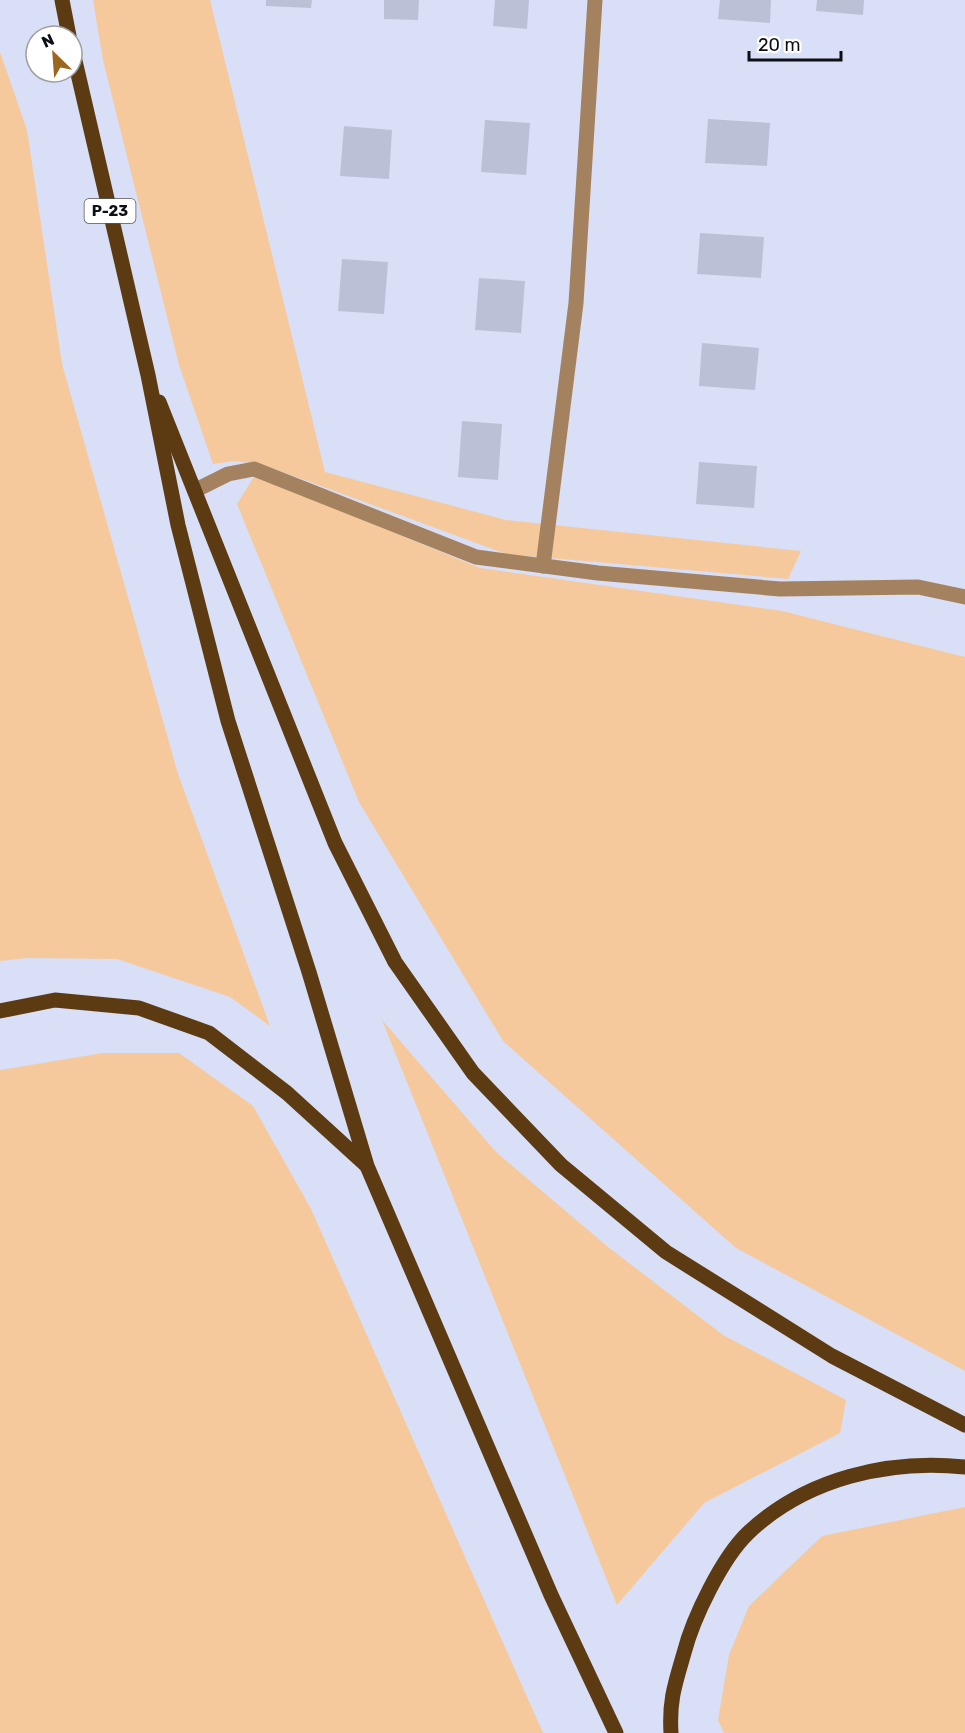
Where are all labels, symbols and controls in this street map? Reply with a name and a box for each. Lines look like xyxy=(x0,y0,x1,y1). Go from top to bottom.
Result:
north arrow xyxy=(24,24,84,84)
scale bar xyxy=(749,24,840,62)
text: N xyxy=(39,30,57,52)
text: 20 m xyxy=(758,34,800,56)
road number: Р-23 xyxy=(84,199,136,223)

